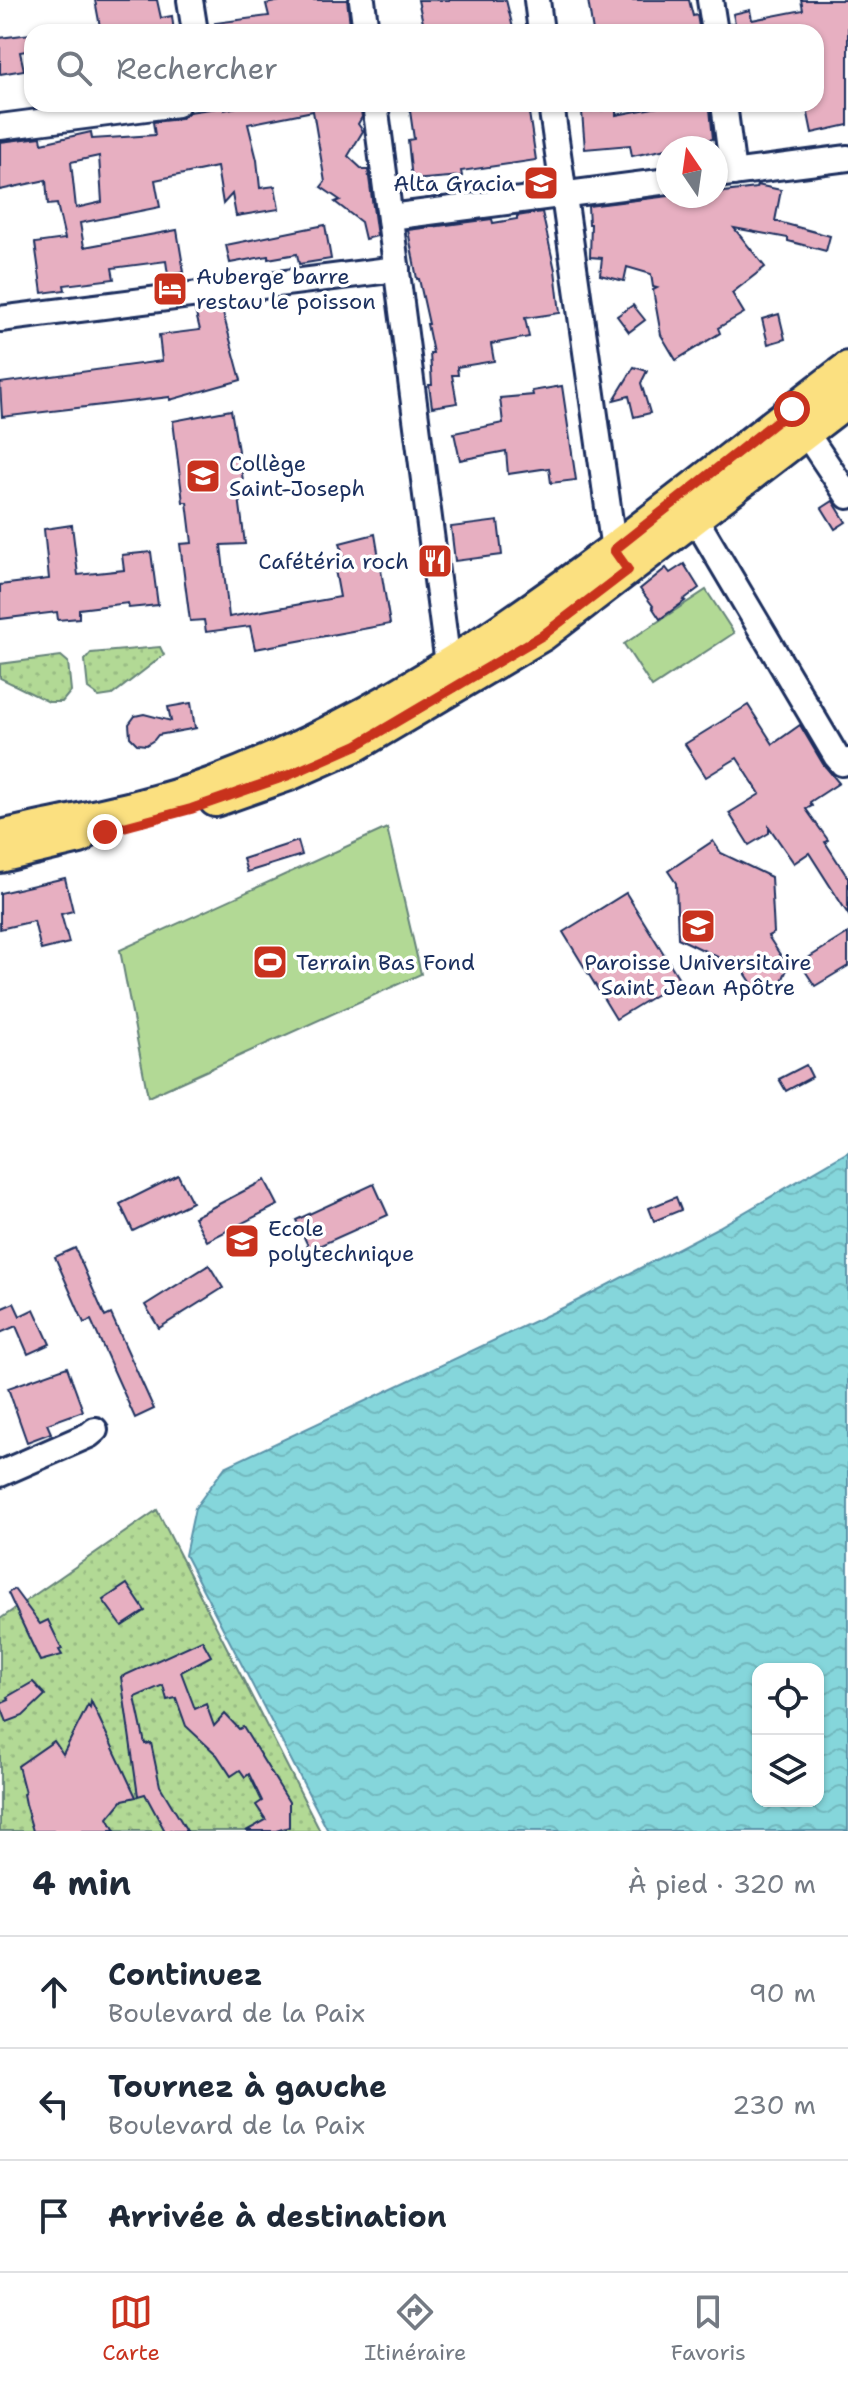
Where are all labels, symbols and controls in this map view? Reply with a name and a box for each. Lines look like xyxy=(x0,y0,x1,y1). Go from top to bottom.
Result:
search box xyxy=(24,24,824,112)
icon: search xyxy=(52,46,96,90)
text: Rechercher xyxy=(116,48,278,89)
north arrow xyxy=(656,136,728,208)
school or university icon: Alta Gracia xyxy=(522,164,560,202)
place label: Alta Gracia xyxy=(393,169,515,198)
place label: Auberge barre restau le poisson xyxy=(196,262,376,316)
hotel icon: Auberge barre restau le poisson xyxy=(151,270,189,308)
route start xyxy=(774,391,810,427)
place label: Collège Saint-Joseph xyxy=(229,449,365,503)
school or university icon: Collège Saint-Joseph xyxy=(184,457,222,495)
restaurant icon: Cafétéria roch xyxy=(416,542,454,580)
place label: Cafétéria roch xyxy=(258,547,409,576)
route end xyxy=(87,814,123,850)
school or university icon: Paroisse Universitaire Saint Jean Apôtre xyxy=(679,907,717,945)
sports icon: Terrain Bas Fond xyxy=(251,943,289,981)
place label: Terrain Bas Fond xyxy=(296,948,475,977)
place label: Paroisse Universitaire Saint Jean Apôtre xyxy=(584,948,812,1002)
place label: Ecole polytechnique xyxy=(268,1214,415,1268)
school or university icon: Ecole polytechnique xyxy=(223,1222,261,1260)
map controls xyxy=(752,1663,824,1807)
button: locate xyxy=(752,1663,824,1735)
button: layers xyxy=(752,1735,824,1807)
text: 4 min xyxy=(32,1860,131,1906)
text: À pied · 320 m xyxy=(628,1866,816,1901)
text: Continuez xyxy=(108,1954,263,1995)
icon: ahead xyxy=(32,1970,76,2014)
text: 90 m xyxy=(749,1975,816,2010)
text: Boulevard de la Paix xyxy=(108,1995,365,2030)
text: Tournez à gauche xyxy=(108,2066,387,2107)
icon: left xyxy=(32,2082,76,2126)
text: 230 m xyxy=(732,2087,816,2122)
text: Boulevard de la Paix xyxy=(108,2107,365,2142)
icon: arrive xyxy=(32,2194,76,2238)
text: Arrivée à destination xyxy=(108,2196,447,2237)
tab: Carte xyxy=(102,2290,160,2367)
tab: Itinéraire xyxy=(364,2290,466,2367)
tab: Favoris xyxy=(671,2290,746,2367)

